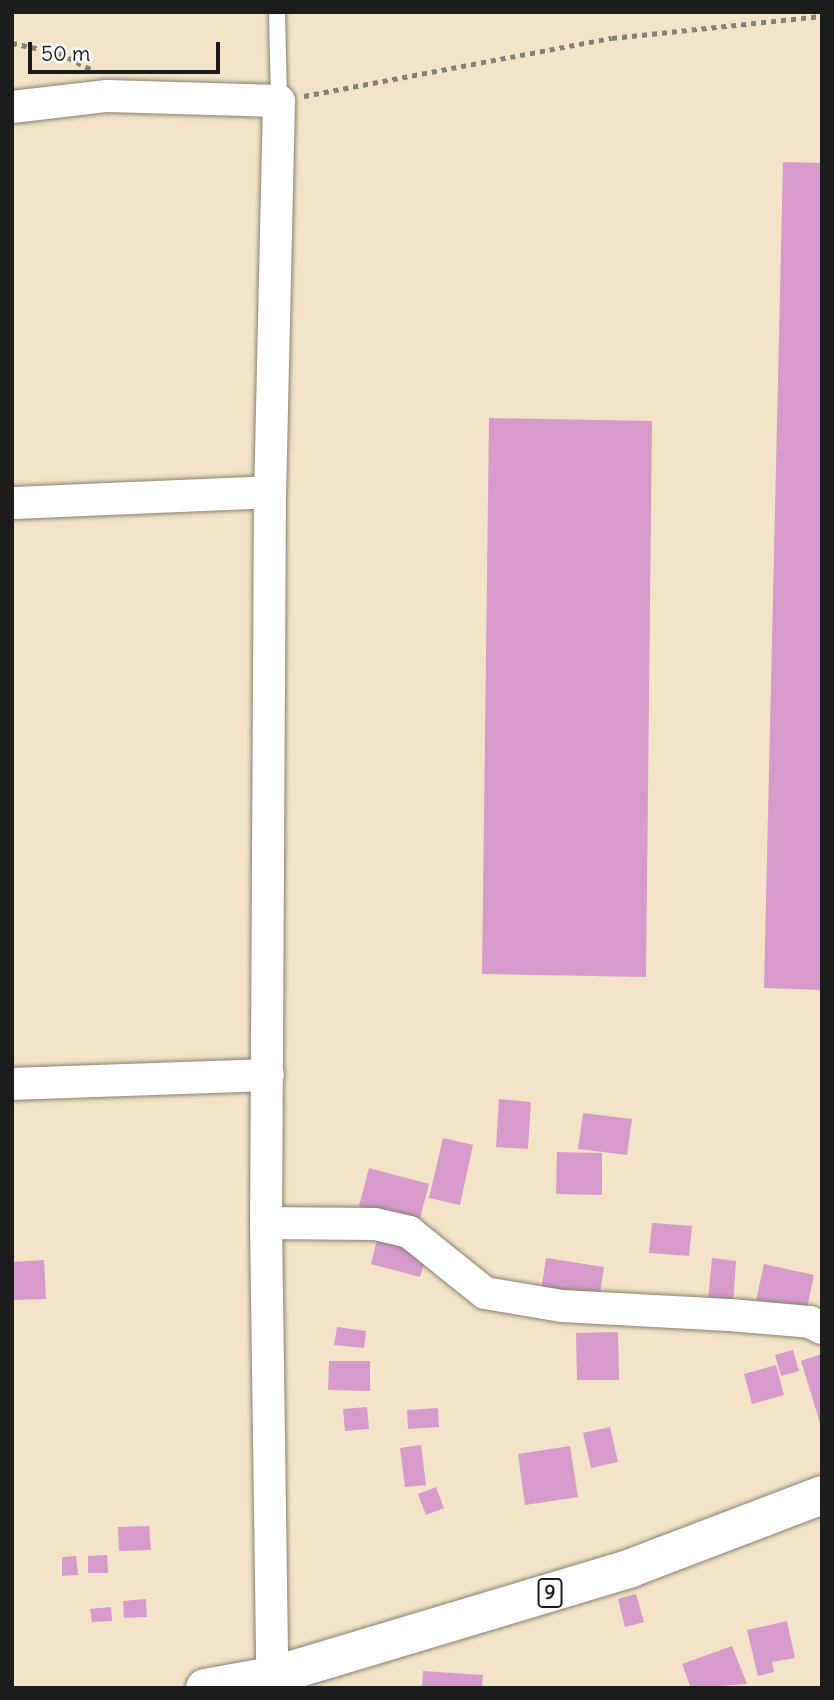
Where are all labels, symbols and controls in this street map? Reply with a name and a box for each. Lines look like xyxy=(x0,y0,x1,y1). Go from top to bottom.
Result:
scale bar xyxy=(32,28,224,72)
text: 50 m xyxy=(41,40,90,67)
road number: 9 xyxy=(536,1578,564,1609)

